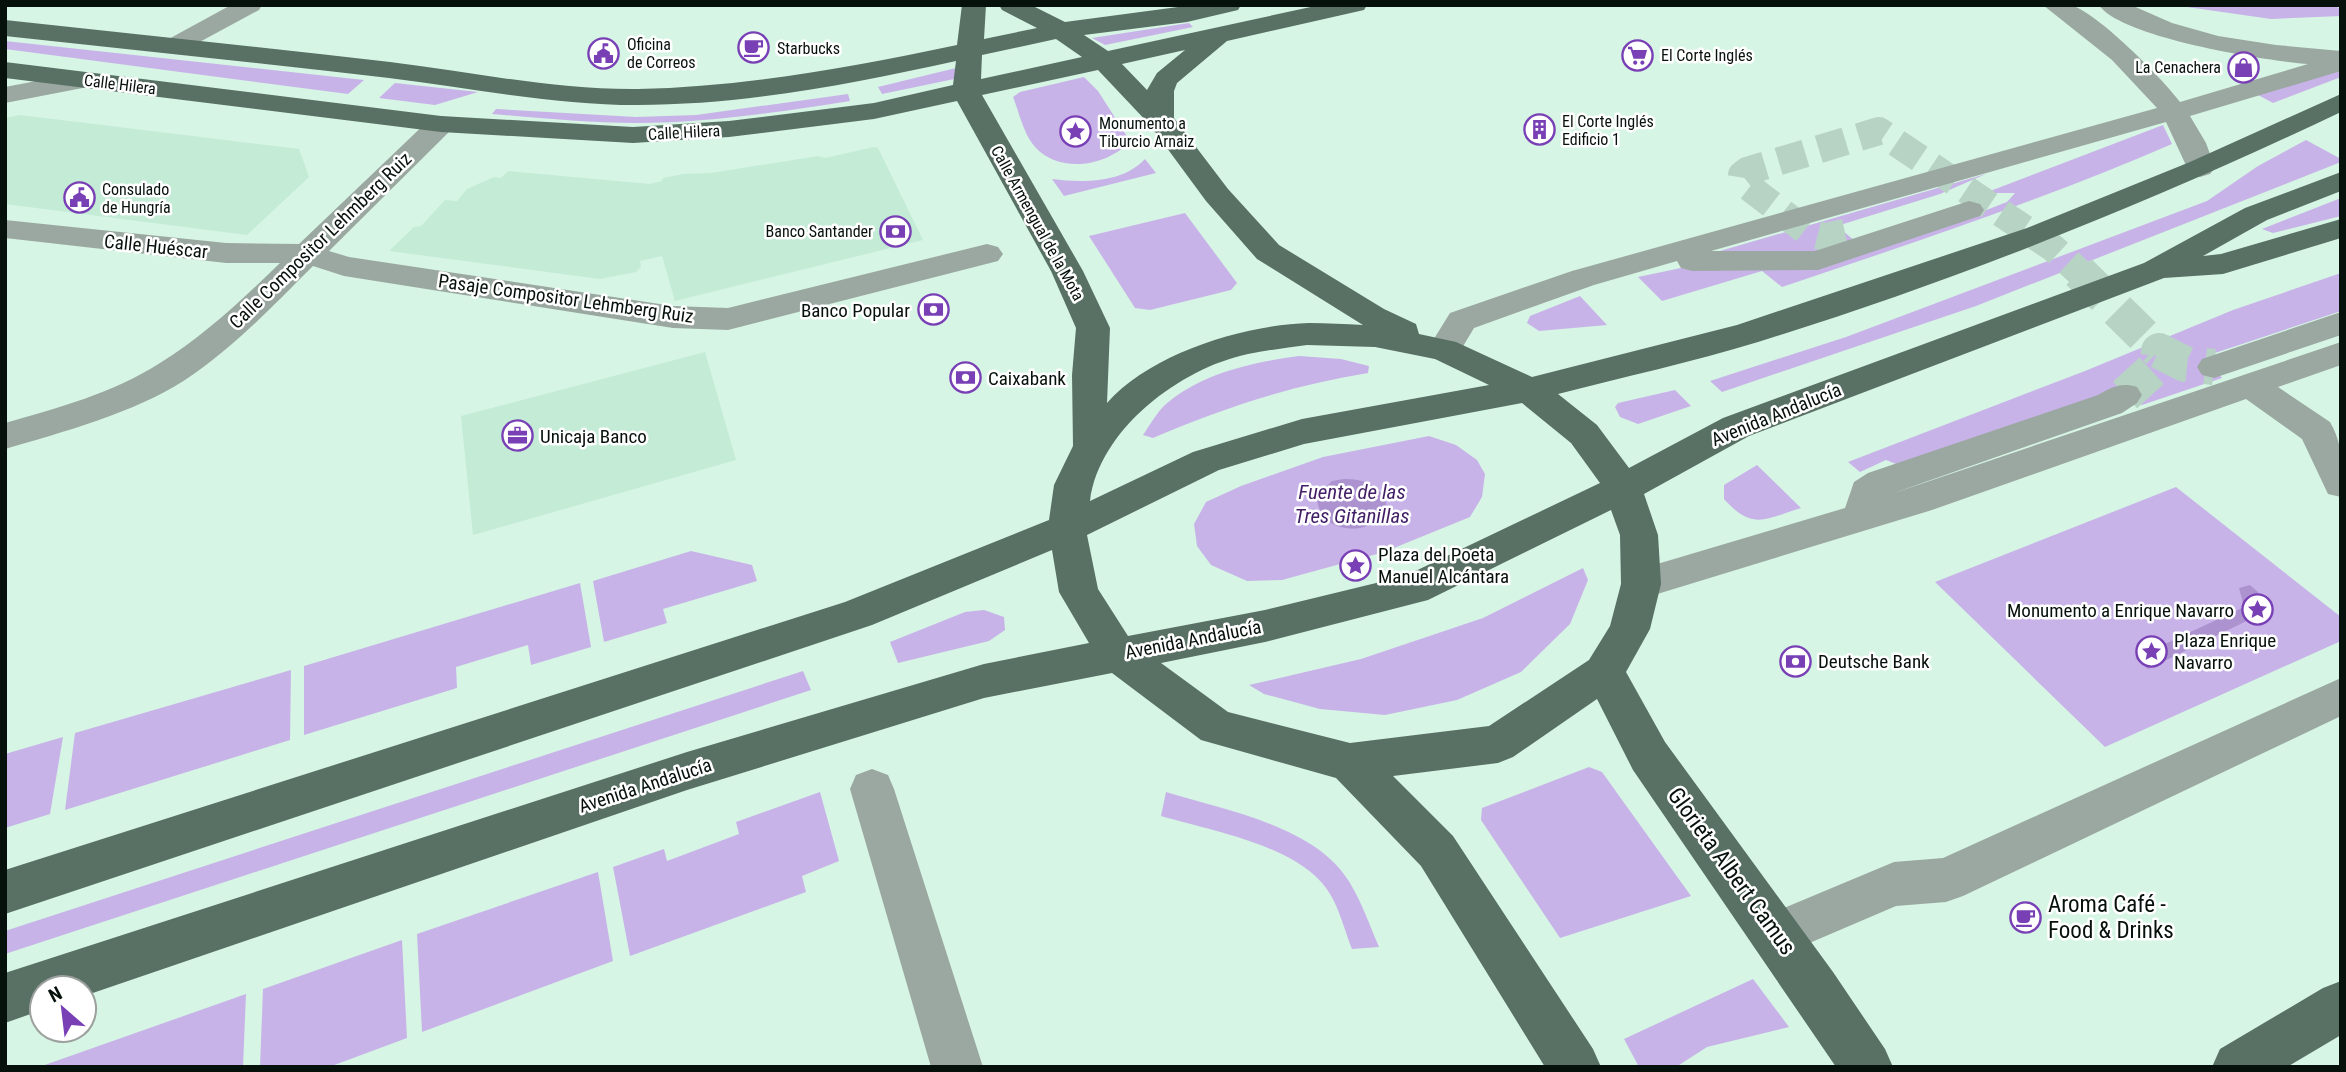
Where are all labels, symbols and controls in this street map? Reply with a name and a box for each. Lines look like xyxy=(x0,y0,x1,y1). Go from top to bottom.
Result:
cafe icon: Starbucks xyxy=(737,31,771,65)
place label: Oficina de Correos xyxy=(627,35,696,72)
public building icon: Oficina de Correos xyxy=(587,36,621,70)
supermarket icon: El Corte Inglés xyxy=(1621,38,1655,72)
place label: Starbucks xyxy=(777,39,840,58)
place label: El Corte Inglés xyxy=(1661,46,1753,65)
shop icon: La Cenachera xyxy=(2227,50,2261,84)
place label: La Cenachera xyxy=(2135,58,2221,77)
street label: Calle Hilera xyxy=(83,71,157,98)
place label: El Corte Inglés Edificio 1 xyxy=(1562,112,1654,149)
building icon: El Corte Inglés Edificio 1 xyxy=(1522,113,1556,147)
place label: Monumento a Tiburcio Arnaiz xyxy=(1099,114,1194,151)
place icon: Monumento a Tiburcio Arnaiz xyxy=(1059,115,1093,149)
street label: Calle Hilera xyxy=(647,121,721,144)
street label: Calle Armengual de la Mota xyxy=(987,143,1088,304)
street label: Calle Compositor Lehmberg Ruiz xyxy=(224,147,416,334)
place label: Consulado de Hungría xyxy=(102,180,171,217)
public building icon: Consulado de Hungría xyxy=(62,181,96,215)
bank icon: Banco Santander xyxy=(879,214,913,248)
place label: Banco Santander xyxy=(766,222,873,241)
street label: Calle Huéscar xyxy=(103,230,209,263)
street label: Pasaje Compositor Lehmberg Ruiz xyxy=(437,269,695,328)
bank icon: Banco Popular xyxy=(916,293,950,327)
place label: Banco Popular xyxy=(801,299,910,322)
bank icon: Caixabank xyxy=(948,361,982,395)
place label: Caixabank xyxy=(988,367,1066,390)
street label: Avenida Andalucía xyxy=(1708,378,1845,451)
office icon: Unicaja Banco xyxy=(500,419,534,453)
place label: Unicaja Banco xyxy=(540,425,647,448)
water label: Fuente de las Tres Gitanillas xyxy=(1295,480,1409,528)
place label: Plaza del Poeta Manuel Alcántara xyxy=(1378,543,1509,588)
place icon: Plaza del Poeta Manuel Alcántara xyxy=(1338,548,1372,582)
place icon: Monumento a Enrique Navarro xyxy=(2240,593,2274,627)
place label: Monumento a Enrique Navarro xyxy=(2007,599,2234,622)
street label: Avenida Andalucía xyxy=(1123,615,1263,664)
place label: Plaza Enrique Navarro xyxy=(2174,629,2276,674)
place icon: Plaza Enrique Navarro xyxy=(2134,634,2168,668)
bank icon: Deutsche Bank xyxy=(1778,644,1812,678)
place label: Deutsche Bank xyxy=(1818,650,1930,673)
street label: Avenida Andalucía xyxy=(576,753,715,818)
street label: Glorieta Albert Camus xyxy=(1662,783,1801,960)
place label: Aroma Café - Food & Drinks xyxy=(2048,891,2174,944)
cafe icon: Aroma Café - Food & Drinks xyxy=(2008,900,2042,934)
north arrow xyxy=(28,974,98,1044)
text: N xyxy=(45,982,66,1007)

